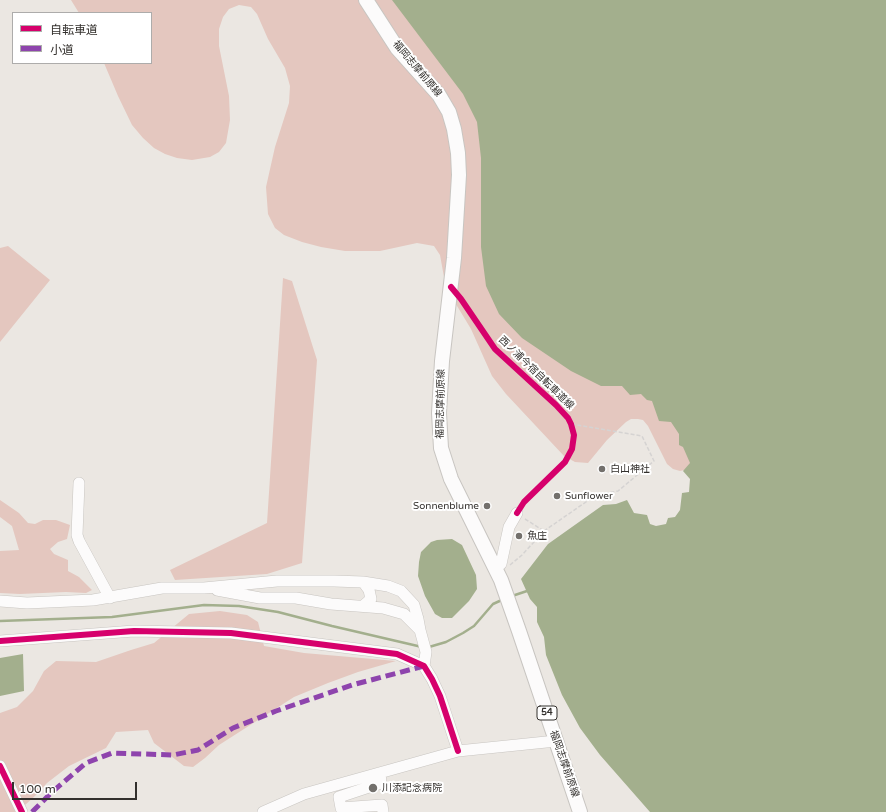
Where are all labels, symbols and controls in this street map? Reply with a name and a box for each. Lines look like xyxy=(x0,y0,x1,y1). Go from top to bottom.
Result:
legend xyxy=(12,12,152,64)
text: 自転車道 xyxy=(50,23,98,37)
street label: 福岡志摩前原線 xyxy=(390,38,444,100)
text: 小道 xyxy=(50,43,74,57)
street label: 西ノ浦今宿自転車道線 xyxy=(496,334,576,412)
street label: 福岡志摩前原線 xyxy=(434,369,448,439)
place label: 白山神社 xyxy=(610,463,650,475)
marker: 白山神社 xyxy=(597,464,607,474)
place label: Sunflower xyxy=(565,490,613,502)
marker: Sunflower xyxy=(552,491,562,501)
place label: Sonnenblume xyxy=(413,500,479,512)
marker: Sonnenblume xyxy=(482,501,492,511)
place label: 魚庄 xyxy=(527,530,547,542)
marker: 魚庄 xyxy=(514,531,524,541)
road number: 54 xyxy=(537,706,557,720)
street label: 福岡志摩前原線 xyxy=(547,729,581,799)
scale bar xyxy=(14,774,139,800)
text: 100 m xyxy=(19,782,56,796)
marker: 川添記念病院 xyxy=(367,782,379,794)
place label: 川添記念病院 xyxy=(382,782,442,794)

